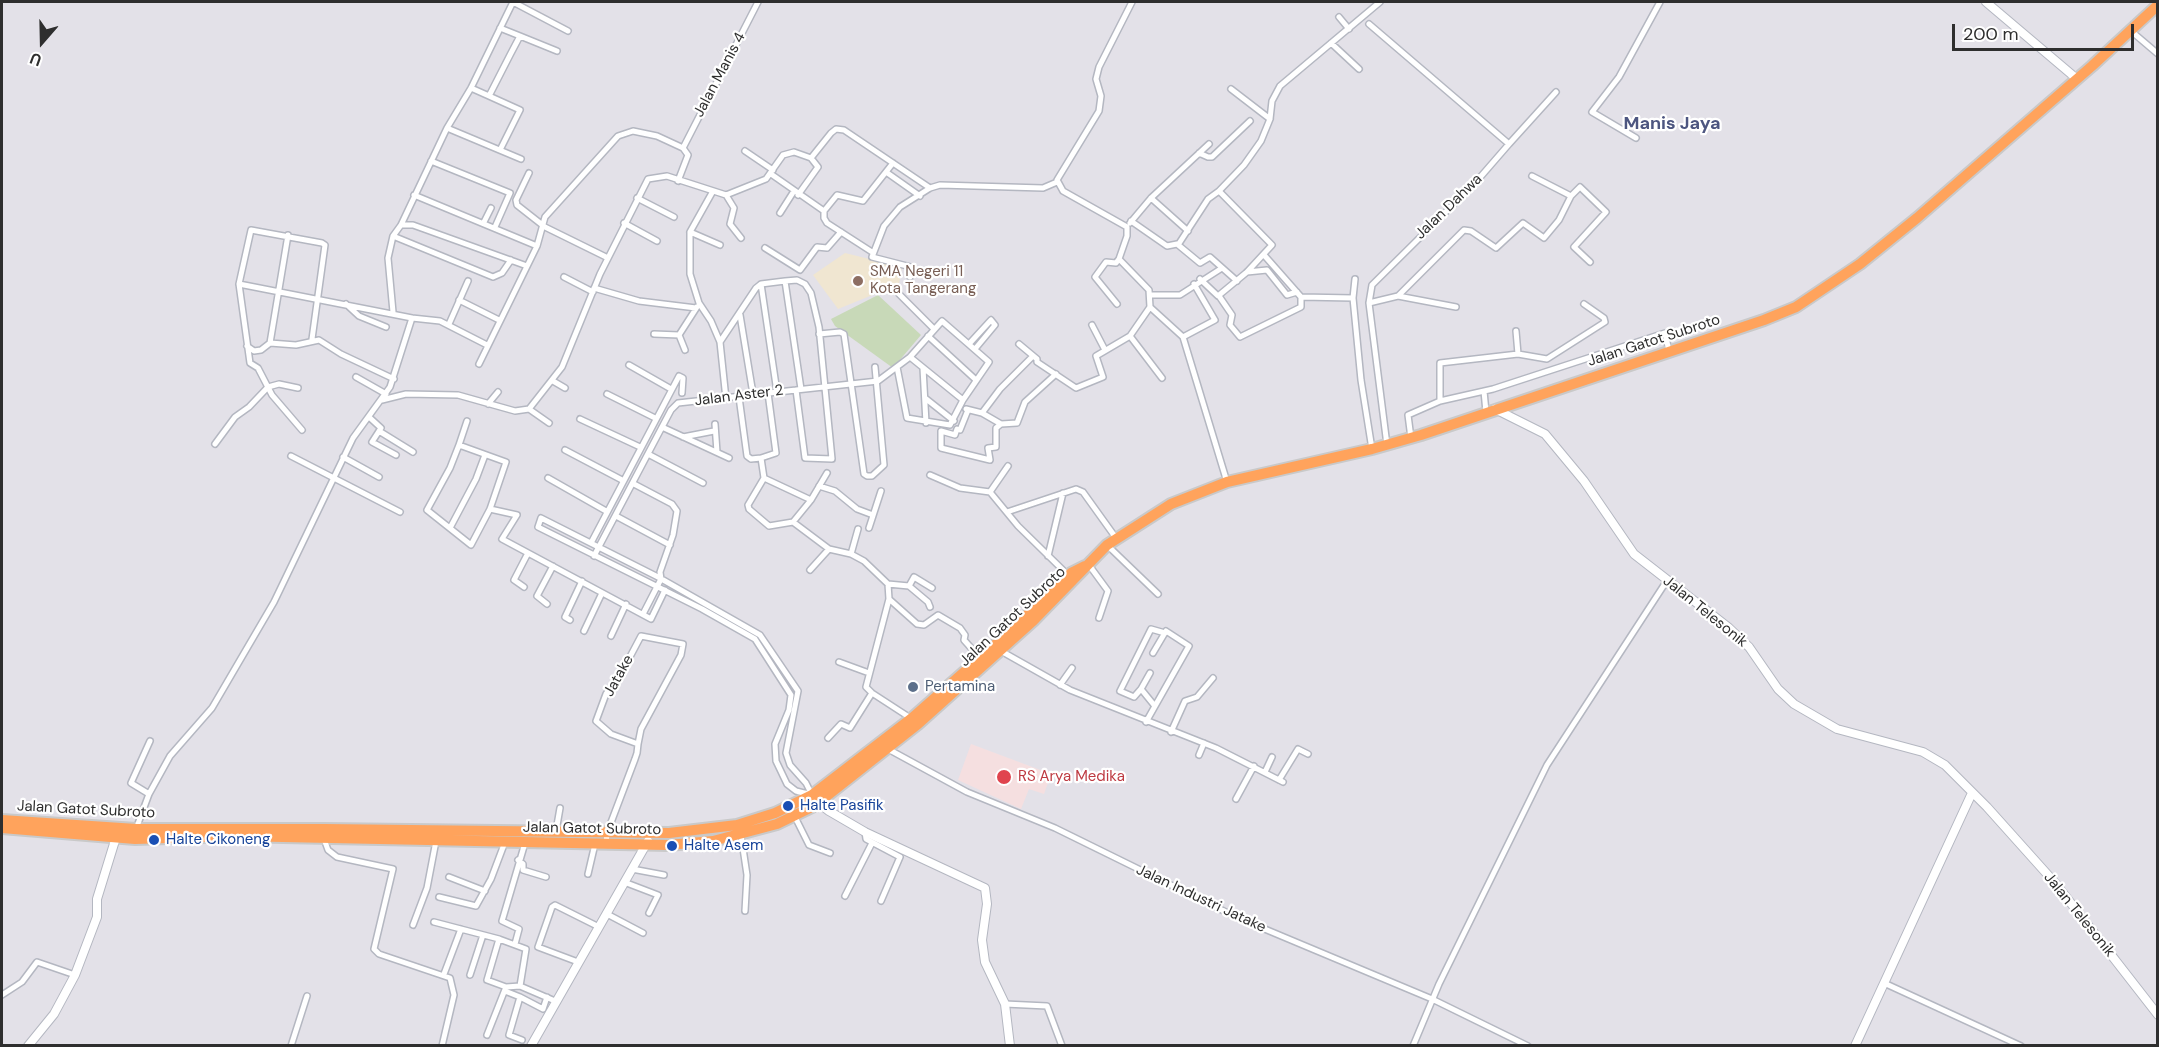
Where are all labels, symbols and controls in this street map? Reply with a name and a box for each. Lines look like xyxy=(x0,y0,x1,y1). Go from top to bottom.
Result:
north arrow xyxy=(12,12,72,72)
scale bar xyxy=(1955,12,2136,50)
text: 200 m xyxy=(1963,22,2019,46)
street label: Jalan Manis 4 xyxy=(690,30,750,120)
text: U xyxy=(27,48,44,71)
district label: Manis Jaya xyxy=(1624,113,1720,135)
street label: Jalan Dahwa xyxy=(1412,171,1486,243)
place label: SMA Negeri 11 Kota Tangerang xyxy=(870,263,976,298)
marker: SMA Negeri 11 Kota Tangerang xyxy=(851,274,865,288)
street label: Jalan Gatot Subroto xyxy=(1585,311,1723,371)
street label: Jalan Aster 2 xyxy=(694,382,784,410)
street label: Jalan Gatot Subroto xyxy=(956,563,1070,671)
street label: Jalan Telesonik xyxy=(1659,572,1751,652)
street label: Jatake xyxy=(600,652,638,700)
place label: Pertamina xyxy=(925,678,995,696)
marker: Pertamina xyxy=(906,680,920,694)
marker: RS Arya Medika xyxy=(995,768,1013,786)
place label: RS Arya Medika xyxy=(1018,768,1125,786)
street label: Jalan Gatot Subroto xyxy=(16,797,156,823)
place label: Halte Pasifik xyxy=(800,797,884,815)
marker: Halte Pasifik xyxy=(781,799,795,813)
street label: Jalan Gatot Subroto xyxy=(523,819,661,839)
place label: Halte Cikoneng xyxy=(166,831,270,849)
marker: Halte Cikoneng xyxy=(147,833,161,847)
place label: Halte Asem xyxy=(684,837,763,855)
marker: Halte Asem xyxy=(665,839,679,853)
street label: Jalan Industri Jatake xyxy=(1133,861,1269,937)
street label: Jalan Telesonik xyxy=(2039,869,2119,961)

